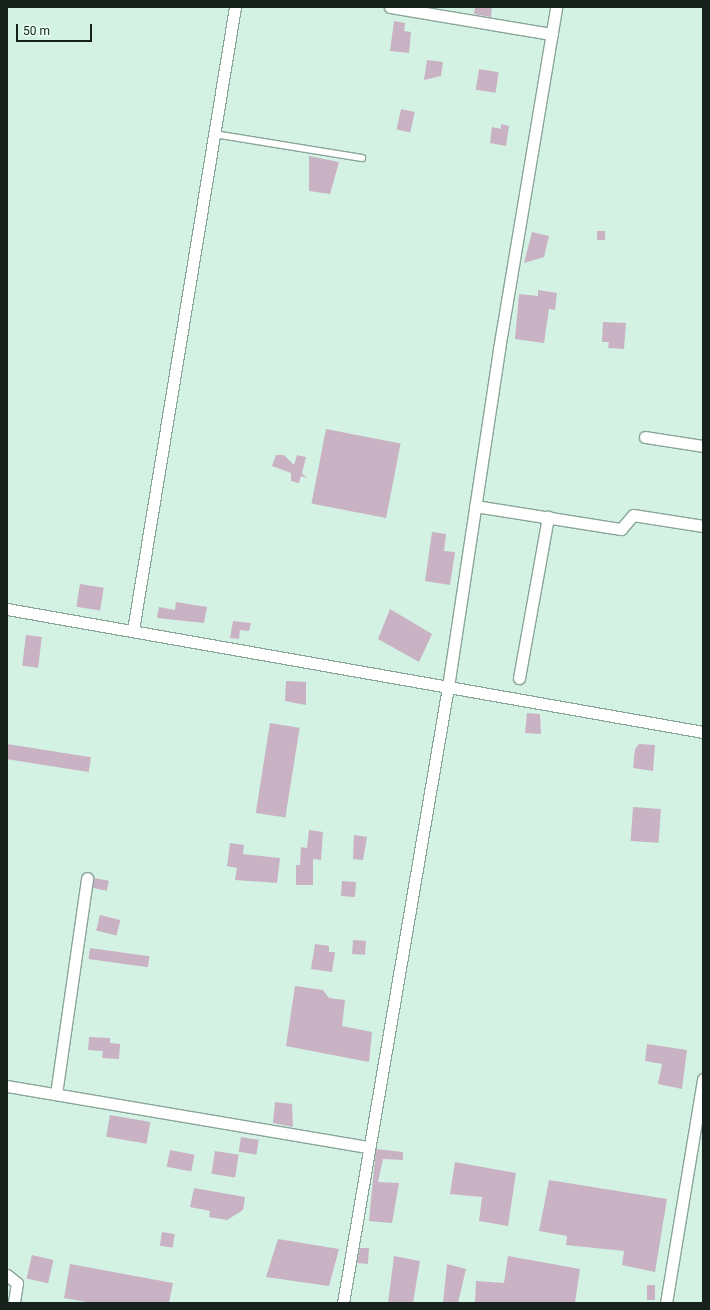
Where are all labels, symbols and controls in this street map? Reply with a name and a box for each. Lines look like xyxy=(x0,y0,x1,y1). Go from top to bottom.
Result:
scale bar xyxy=(18,16,94,42)
text: 50 m xyxy=(23,24,50,38)

